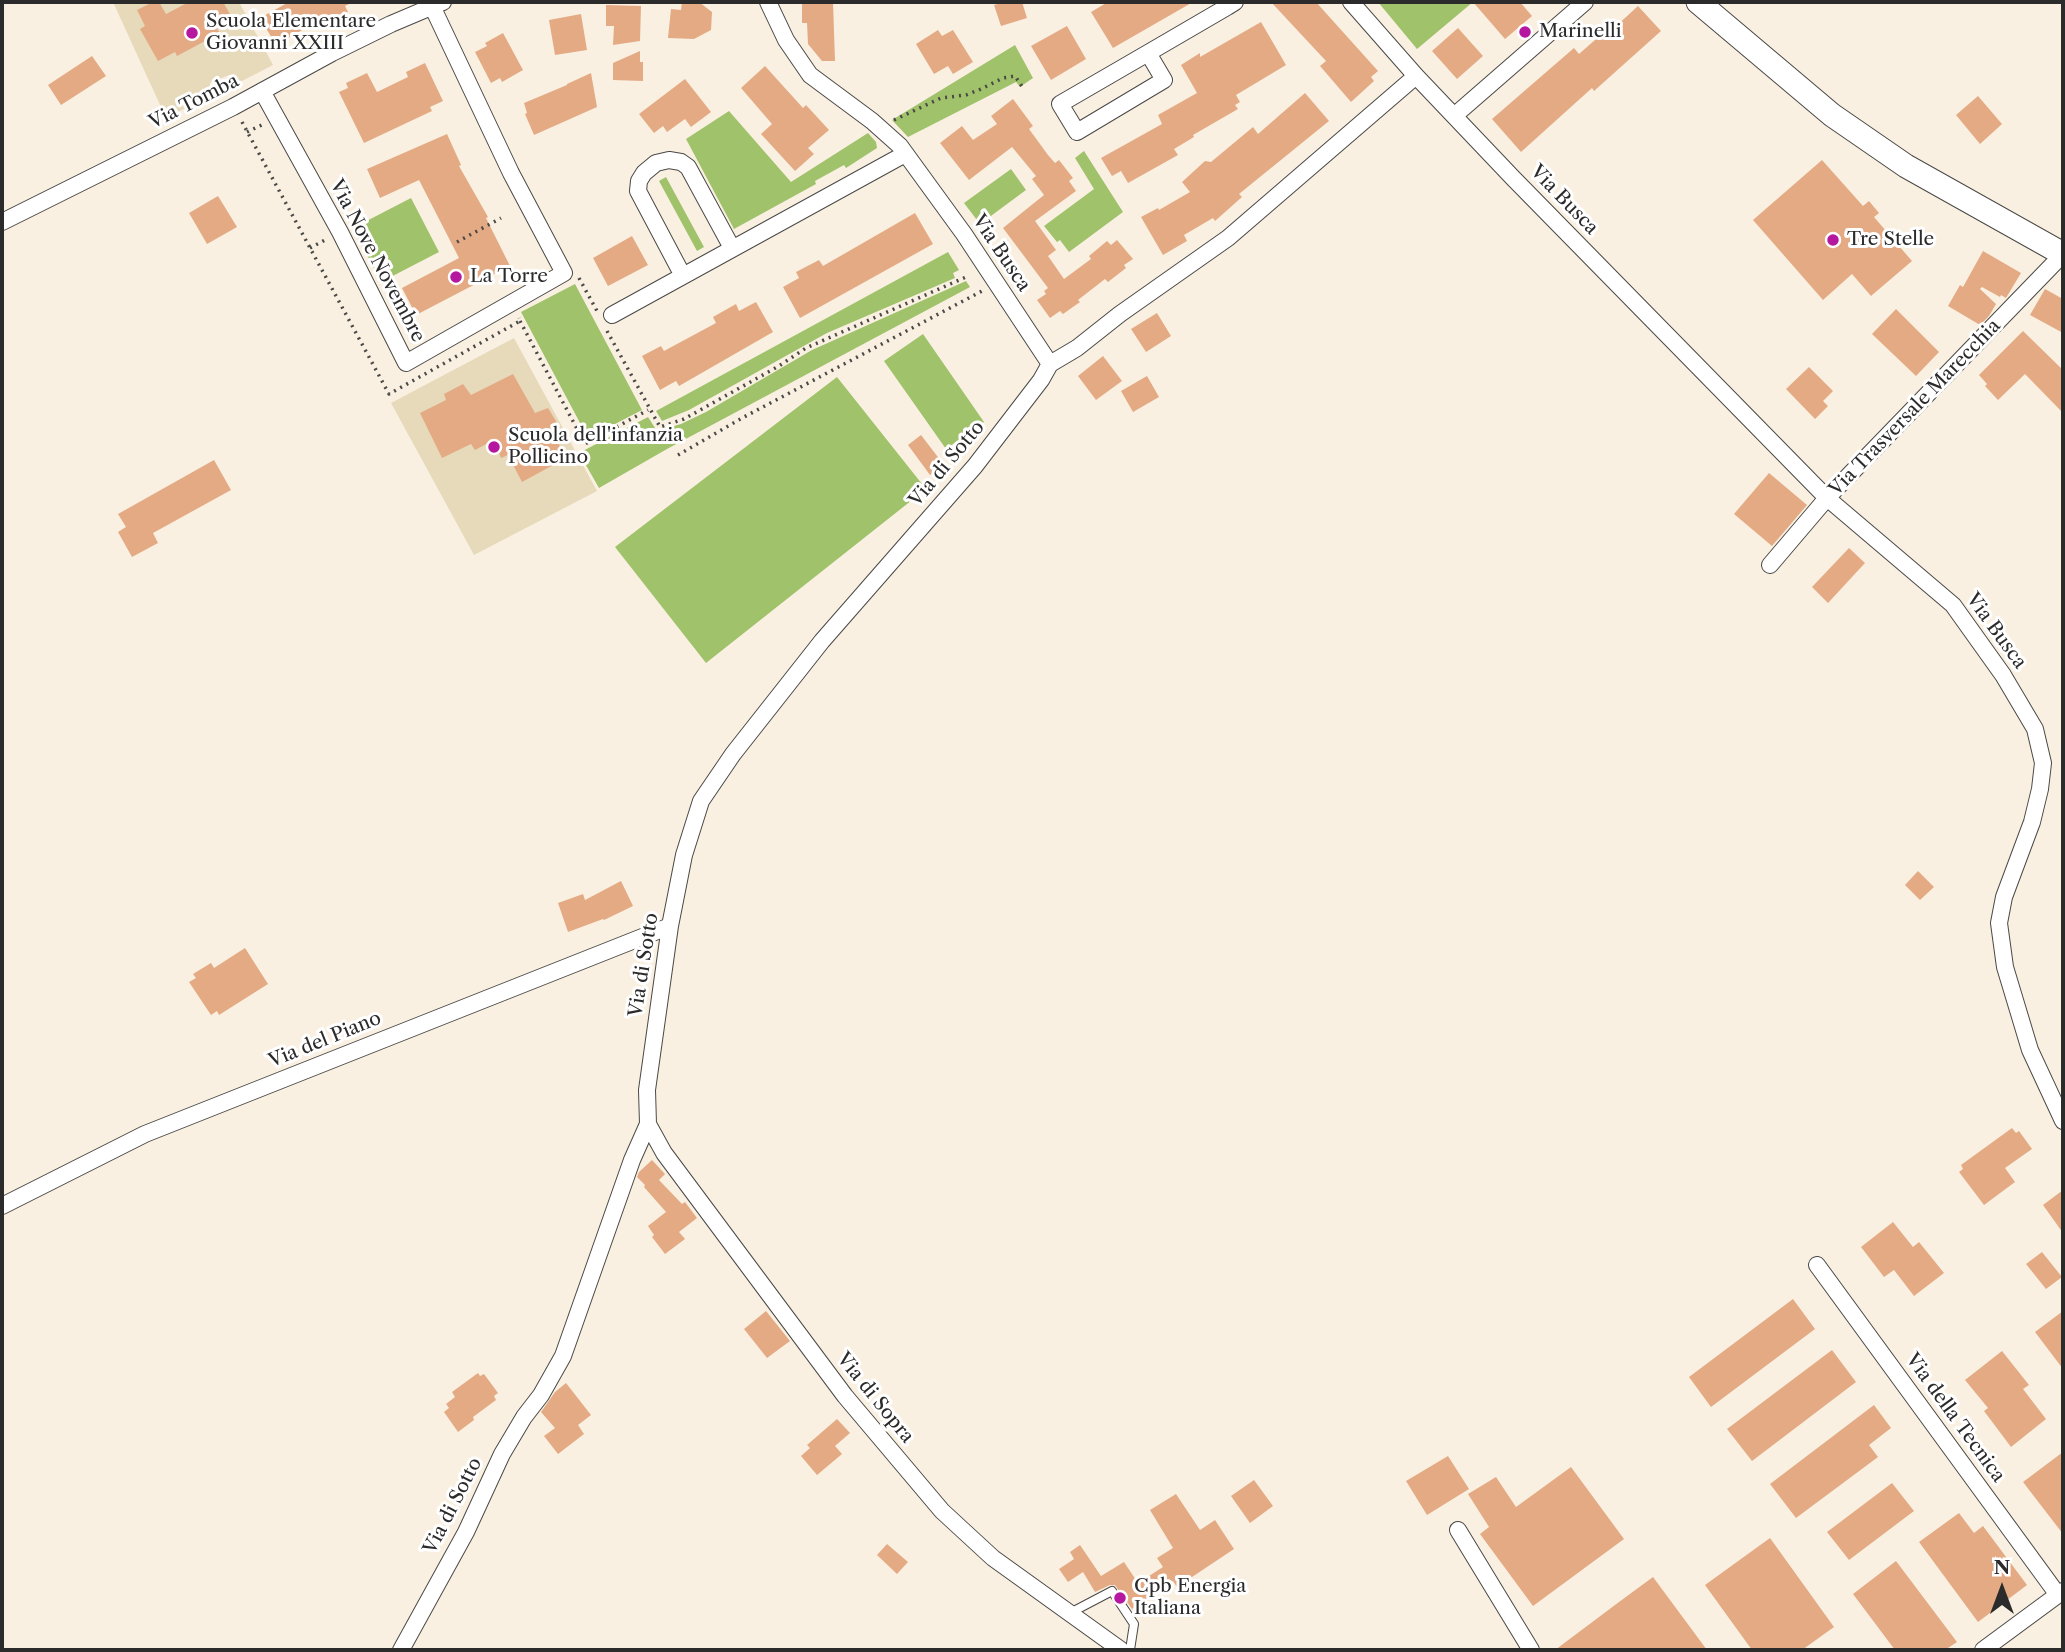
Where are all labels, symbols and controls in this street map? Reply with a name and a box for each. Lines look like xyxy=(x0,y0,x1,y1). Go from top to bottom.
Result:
place label: Scuola Elementare Giovanni XXIII xyxy=(206,11,376,55)
place label: Marinelli xyxy=(1539,21,1621,43)
marker: Marinelli xyxy=(1517,24,1533,40)
marker: Scuola Elementare Giovanni XXIII xyxy=(184,25,200,41)
street label: Via Tomba xyxy=(145,70,243,134)
street label: Via Busca xyxy=(1525,160,1603,240)
street label: Via Nove Novembre xyxy=(325,176,429,346)
street label: Via Busca xyxy=(967,210,1035,296)
place label: Tre Stelle xyxy=(1847,229,1934,251)
marker: Tre Stelle xyxy=(1825,232,1841,248)
place label: La Torre xyxy=(470,266,548,288)
marker: La Torre xyxy=(448,269,464,285)
street label: Via Trasversale Marecchia xyxy=(1825,315,2005,501)
street label: Via di Sotto xyxy=(904,416,990,512)
place label: Scuola dell'infanzia Pollicino xyxy=(508,425,683,469)
marker: Scuola dell'infanzia Pollicino xyxy=(486,439,502,455)
street label: Via Busca xyxy=(1961,589,2031,673)
street label: Via di Sotto xyxy=(625,911,663,1019)
street label: Via del Piano xyxy=(265,1007,385,1073)
street label: Via di Sopra xyxy=(832,1348,918,1448)
street label: Via della Tecnica xyxy=(1901,1349,2009,1487)
street label: Via di Sotto xyxy=(419,1454,487,1558)
north arrow xyxy=(1967,1554,2037,1624)
text: N xyxy=(1994,1556,2010,1579)
place label: Cpb Energia Italiana xyxy=(1134,1576,1246,1620)
marker: Cpb Energia Italiana xyxy=(1112,1590,1128,1606)

